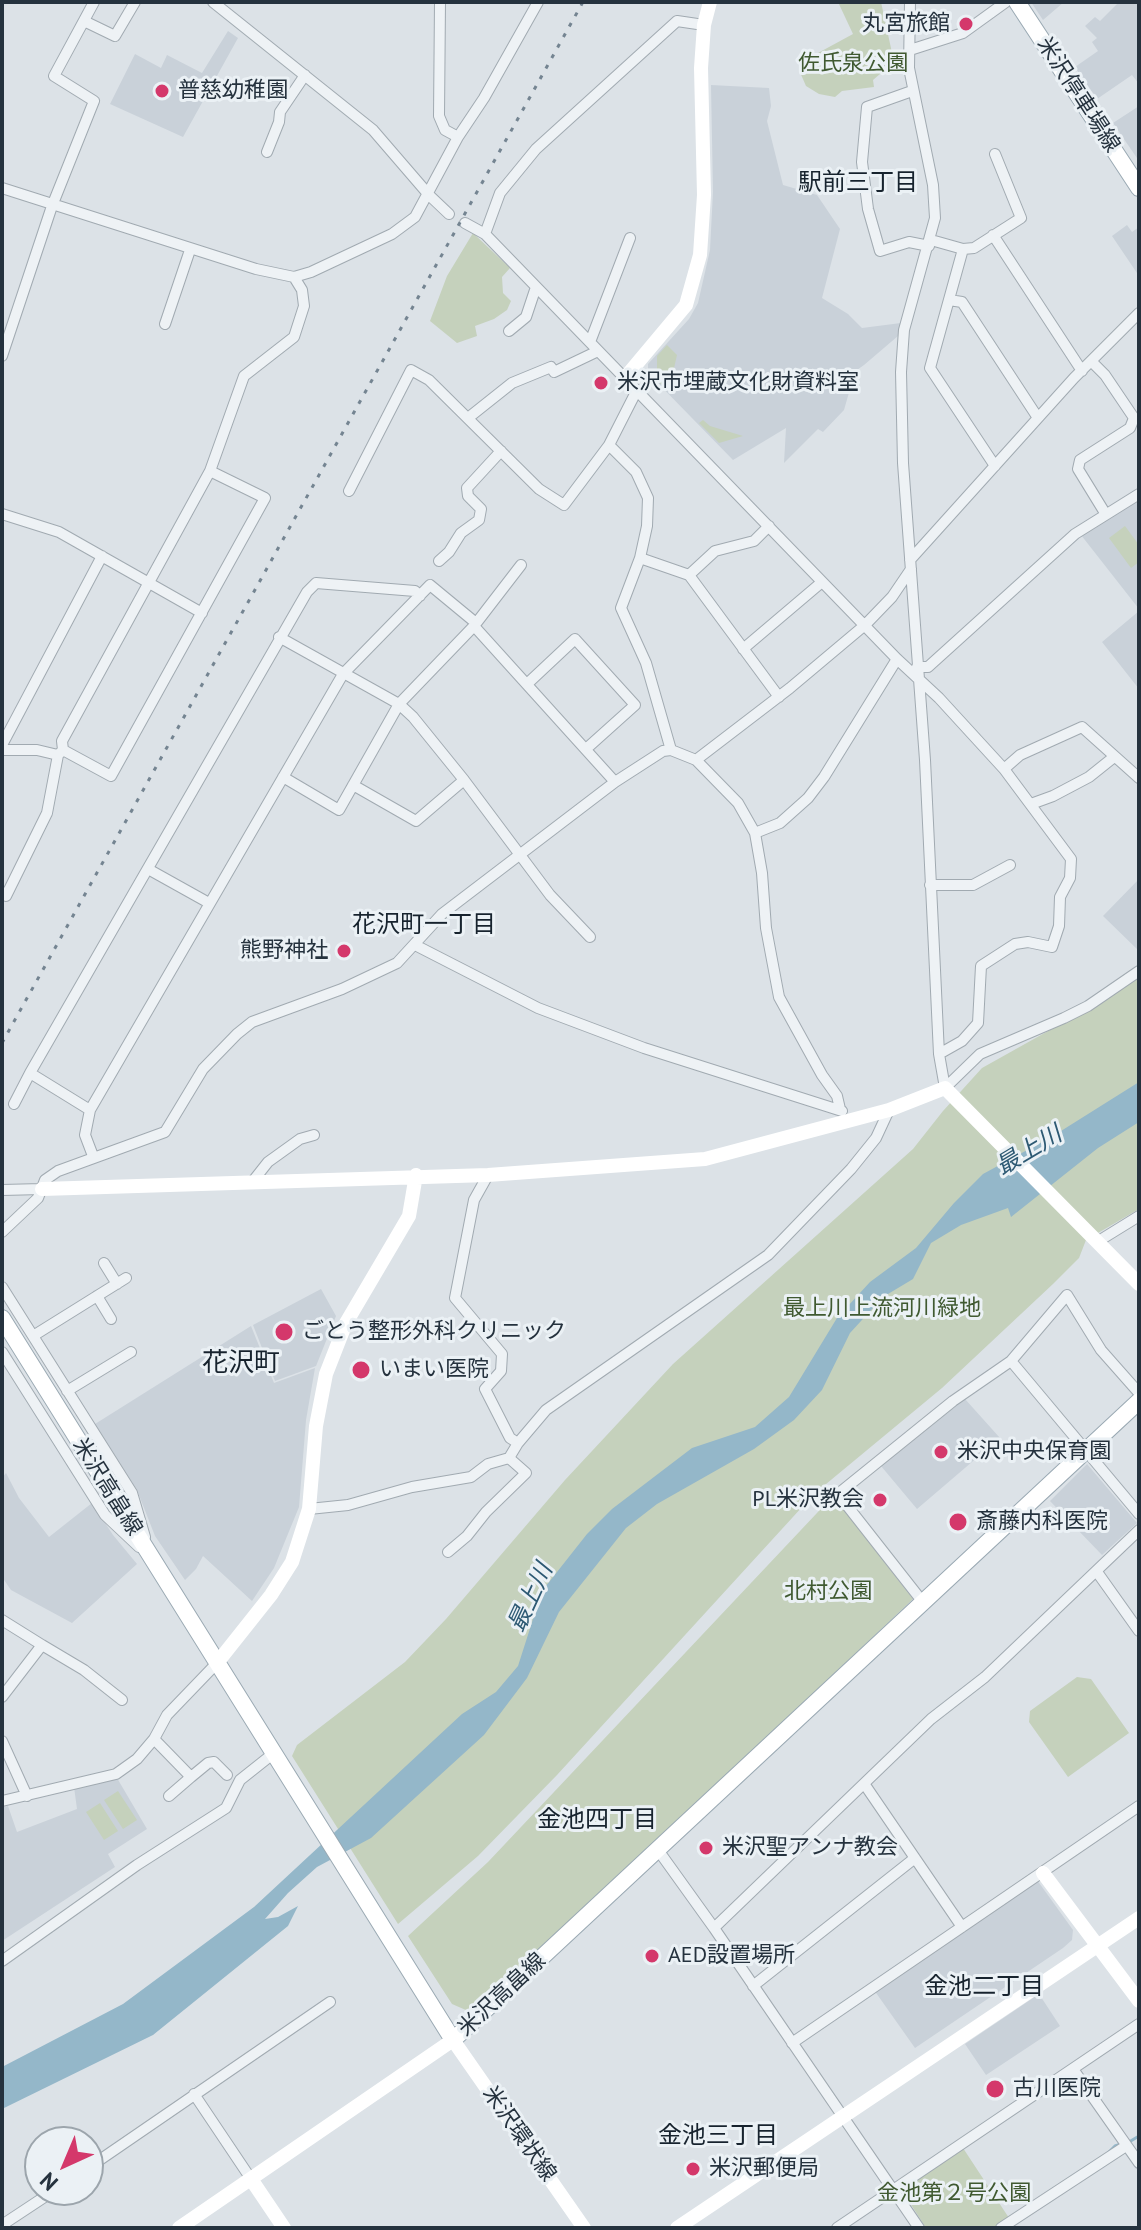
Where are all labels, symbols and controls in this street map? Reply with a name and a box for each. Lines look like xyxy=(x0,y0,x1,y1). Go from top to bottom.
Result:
place label: 丸宮旅館 xyxy=(862,11,950,37)
marker: 丸宮旅館 xyxy=(957,15,975,33)
street label: 米沢停車場線 xyxy=(1031,32,1125,158)
park label: 佐氏泉公園 xyxy=(798,51,908,77)
place label: 普慈幼稚園 xyxy=(178,78,288,104)
marker: 普慈幼稚園 xyxy=(153,82,171,100)
district label: 駅前三丁目 xyxy=(798,169,918,197)
place label: 米沢市埋蔵文化財資料室 xyxy=(617,370,859,396)
marker: 米沢市埋蔵文化財資料室 xyxy=(592,374,610,392)
district label: 花沢町一丁目 xyxy=(352,911,496,939)
place label: 熊野神社 xyxy=(240,938,328,964)
marker: 熊野神社 xyxy=(335,942,353,960)
water label: 最上川 xyxy=(991,1120,1067,1182)
park label: 最上川上流河川緑地 xyxy=(783,1296,981,1322)
place label: ごとう整形外科クリニック xyxy=(302,1319,566,1345)
marker: ごとう整形外科クリニック xyxy=(273,1321,295,1343)
district label: 花沢町 xyxy=(202,1348,280,1380)
place label: いまい医院 xyxy=(379,1357,489,1383)
marker: いまい医院 xyxy=(350,1359,372,1381)
street label: 米沢高畠線 xyxy=(67,1433,147,1541)
place label: 米沢中央保育園 xyxy=(957,1439,1111,1465)
marker: 米沢中央保育園 xyxy=(932,1443,950,1461)
place label: PL米沢教会 xyxy=(752,1487,864,1513)
marker: PL米沢教会 xyxy=(871,1491,889,1509)
place label: 斎藤内科医院 xyxy=(976,1509,1108,1535)
marker: 斎藤内科医院 xyxy=(947,1511,969,1533)
water label: 最上川 xyxy=(503,1559,559,1637)
park label: 北村公園 xyxy=(784,1579,872,1605)
district label: 金池四丁目 xyxy=(537,1806,657,1834)
place label: 米沢聖アンナ教会 xyxy=(722,1835,898,1861)
marker: 米沢聖アンナ教会 xyxy=(697,1839,715,1857)
place label: AED設置場所 xyxy=(668,1943,795,1969)
marker: AED設置場所 xyxy=(643,1947,661,1965)
street label: 米沢高畠線 xyxy=(453,1948,551,2042)
district label: 金池二丁目 xyxy=(924,1973,1044,2001)
place label: 古川医院 xyxy=(1013,2076,1101,2102)
marker: 古川医院 xyxy=(984,2078,1006,2100)
street label: 米沢環状線 xyxy=(477,2081,561,2187)
district label: 金池三丁目 xyxy=(658,2122,778,2150)
north arrow xyxy=(24,2126,104,2206)
place label: 米沢郵便局 xyxy=(709,2156,819,2182)
marker: 米沢郵便局 xyxy=(684,2160,702,2178)
text: N xyxy=(34,2167,64,2197)
park label: 金池第２号公園 xyxy=(877,2181,1031,2207)

